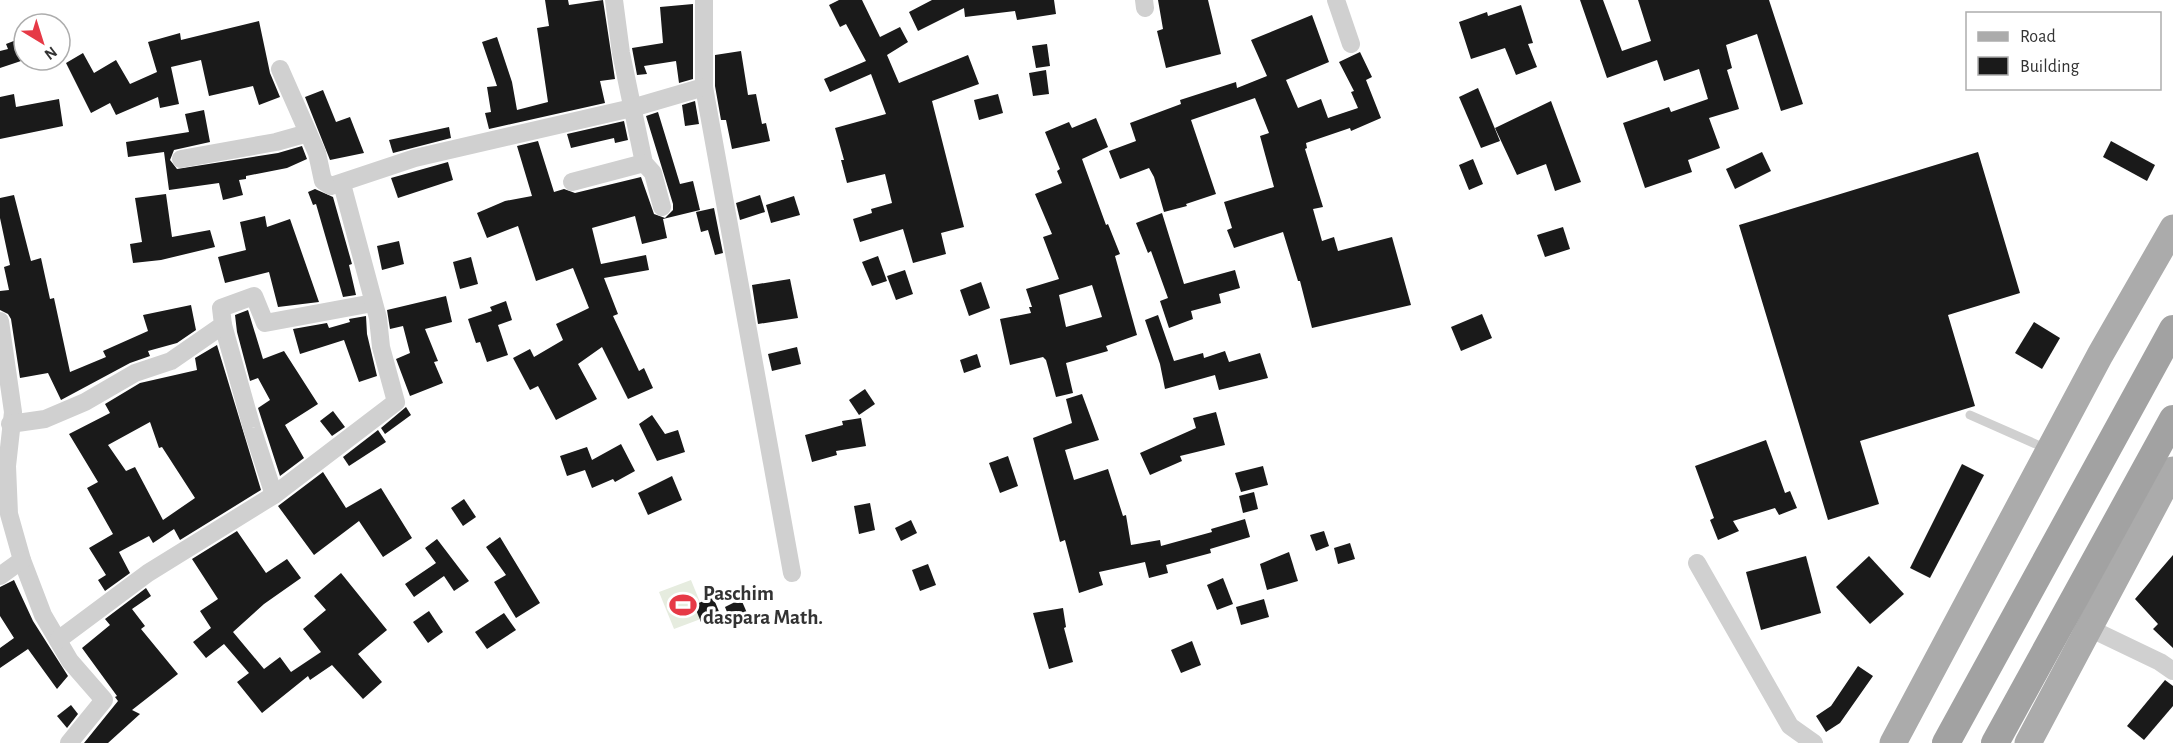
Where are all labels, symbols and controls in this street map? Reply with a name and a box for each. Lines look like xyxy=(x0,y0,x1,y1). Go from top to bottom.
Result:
north arrow xyxy=(12,12,72,72)
legend xyxy=(1966,12,2161,90)
text: Road xyxy=(2020,28,2056,46)
text: N xyxy=(41,43,60,63)
text: Building xyxy=(2020,58,2080,76)
place label: Paschim daspara Math. xyxy=(703,583,823,628)
sports icon: Paschim daspara Math. xyxy=(668,590,698,620)

